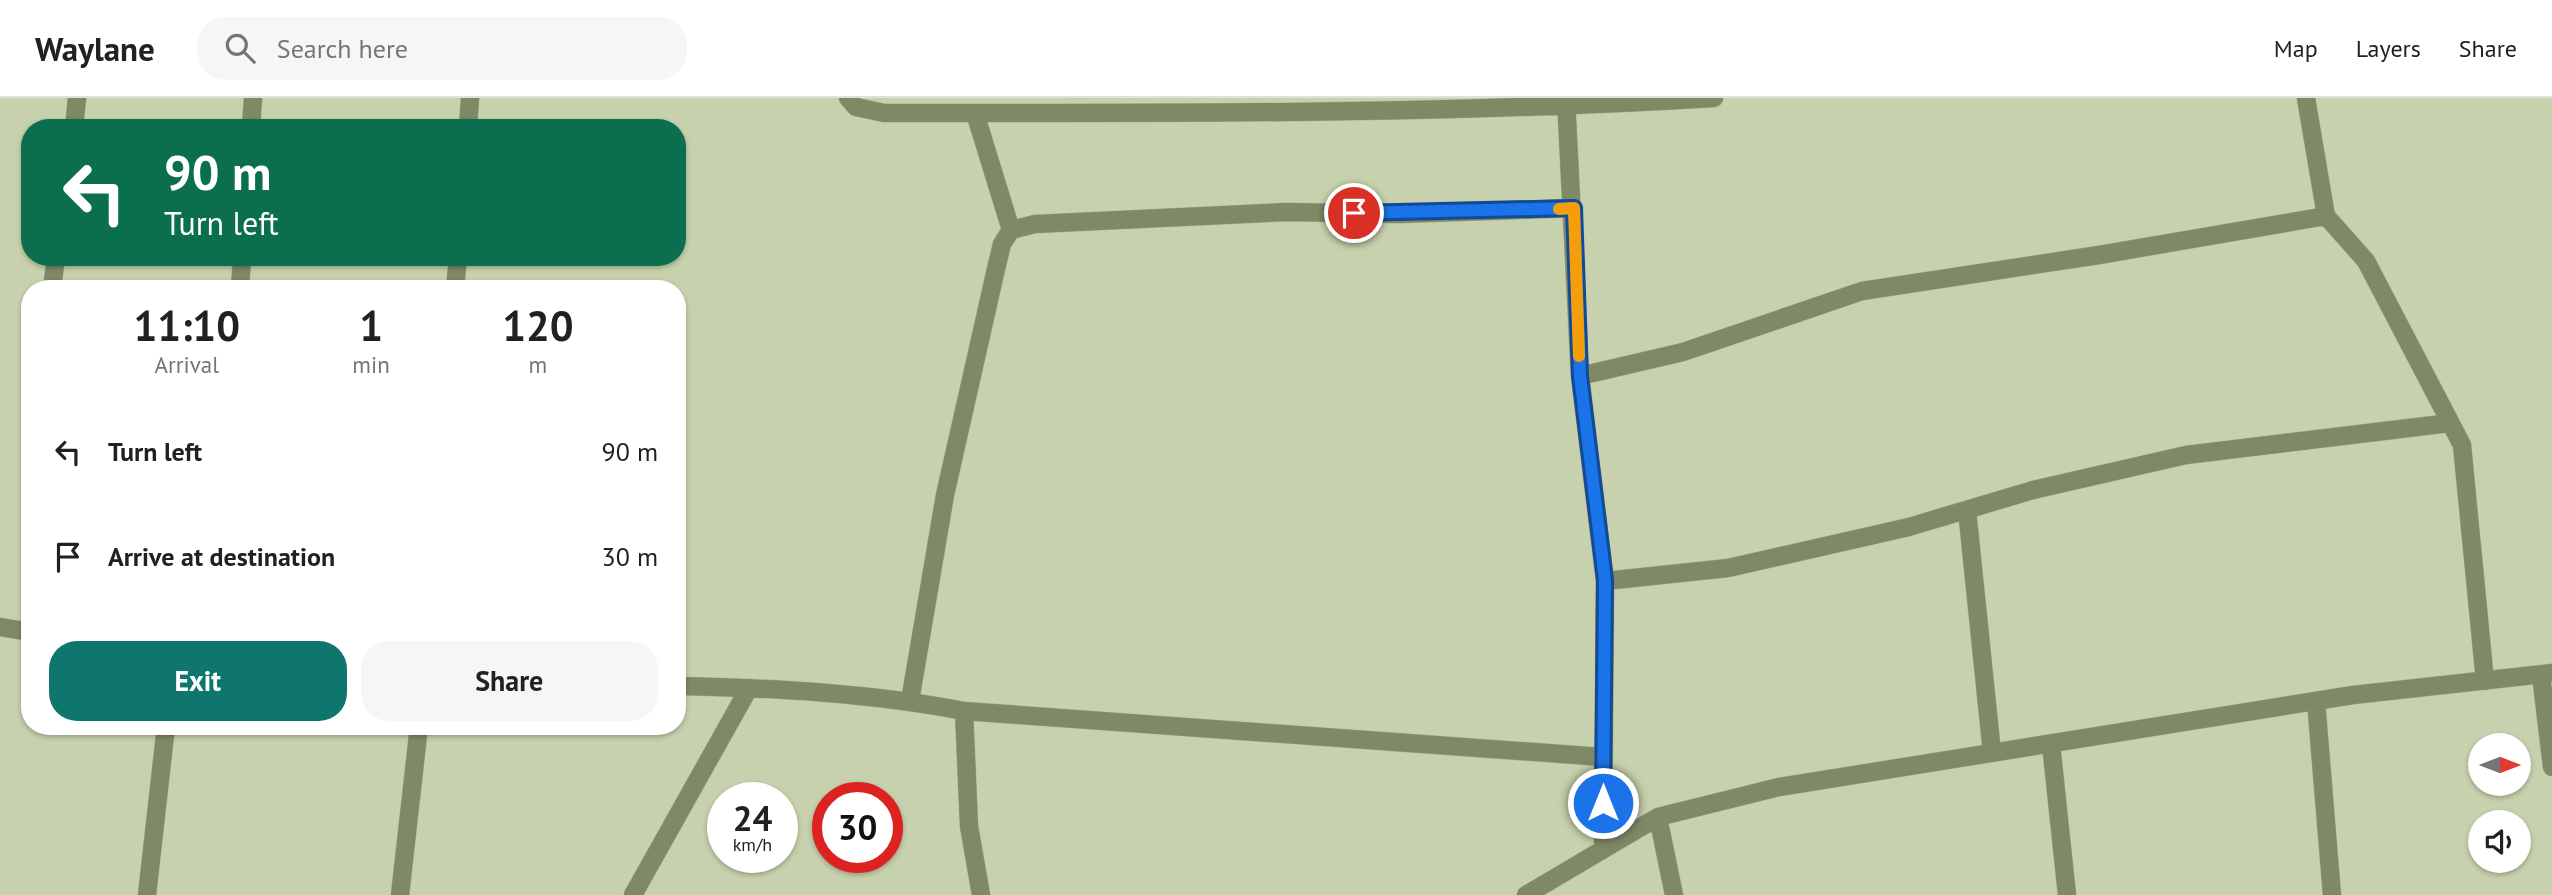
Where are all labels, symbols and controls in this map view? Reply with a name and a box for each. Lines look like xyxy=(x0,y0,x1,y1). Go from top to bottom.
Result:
search box xyxy=(197,17,687,80)
text: Waylane xyxy=(35,27,155,70)
icon: search xyxy=(221,29,259,67)
text: Search here xyxy=(277,32,408,65)
text: Map xyxy=(2274,33,2318,64)
text: Layers xyxy=(2356,33,2421,64)
text: Share xyxy=(2459,33,2517,64)
text: 90 m xyxy=(164,140,271,204)
icon: left xyxy=(49,147,140,238)
pin xyxy=(1324,183,1384,243)
icon: arrive xyxy=(1335,194,1373,232)
text: Turn left xyxy=(164,202,279,244)
text: 11:10 xyxy=(133,298,240,353)
text: 1 xyxy=(359,298,383,353)
text: 120 xyxy=(502,298,574,353)
text: Arrival xyxy=(154,350,219,379)
text: min xyxy=(352,350,390,379)
text: m xyxy=(529,350,547,379)
icon: left xyxy=(49,433,87,471)
text: Turn left xyxy=(108,435,202,468)
text: 90 m xyxy=(602,435,658,468)
icon: arrive xyxy=(49,538,87,576)
text: Arrive at destination xyxy=(108,540,335,573)
text: 30 m xyxy=(602,540,658,573)
button: Exit xyxy=(49,641,347,721)
button: Share xyxy=(361,641,658,721)
north arrow xyxy=(2468,733,2530,796)
map controls xyxy=(2468,733,2531,873)
position arrow xyxy=(1566,766,1640,840)
speed limit sign: 30 xyxy=(812,782,903,873)
text: 24 xyxy=(733,795,772,841)
button: sound xyxy=(2468,810,2531,873)
text: km/h xyxy=(733,833,772,856)

